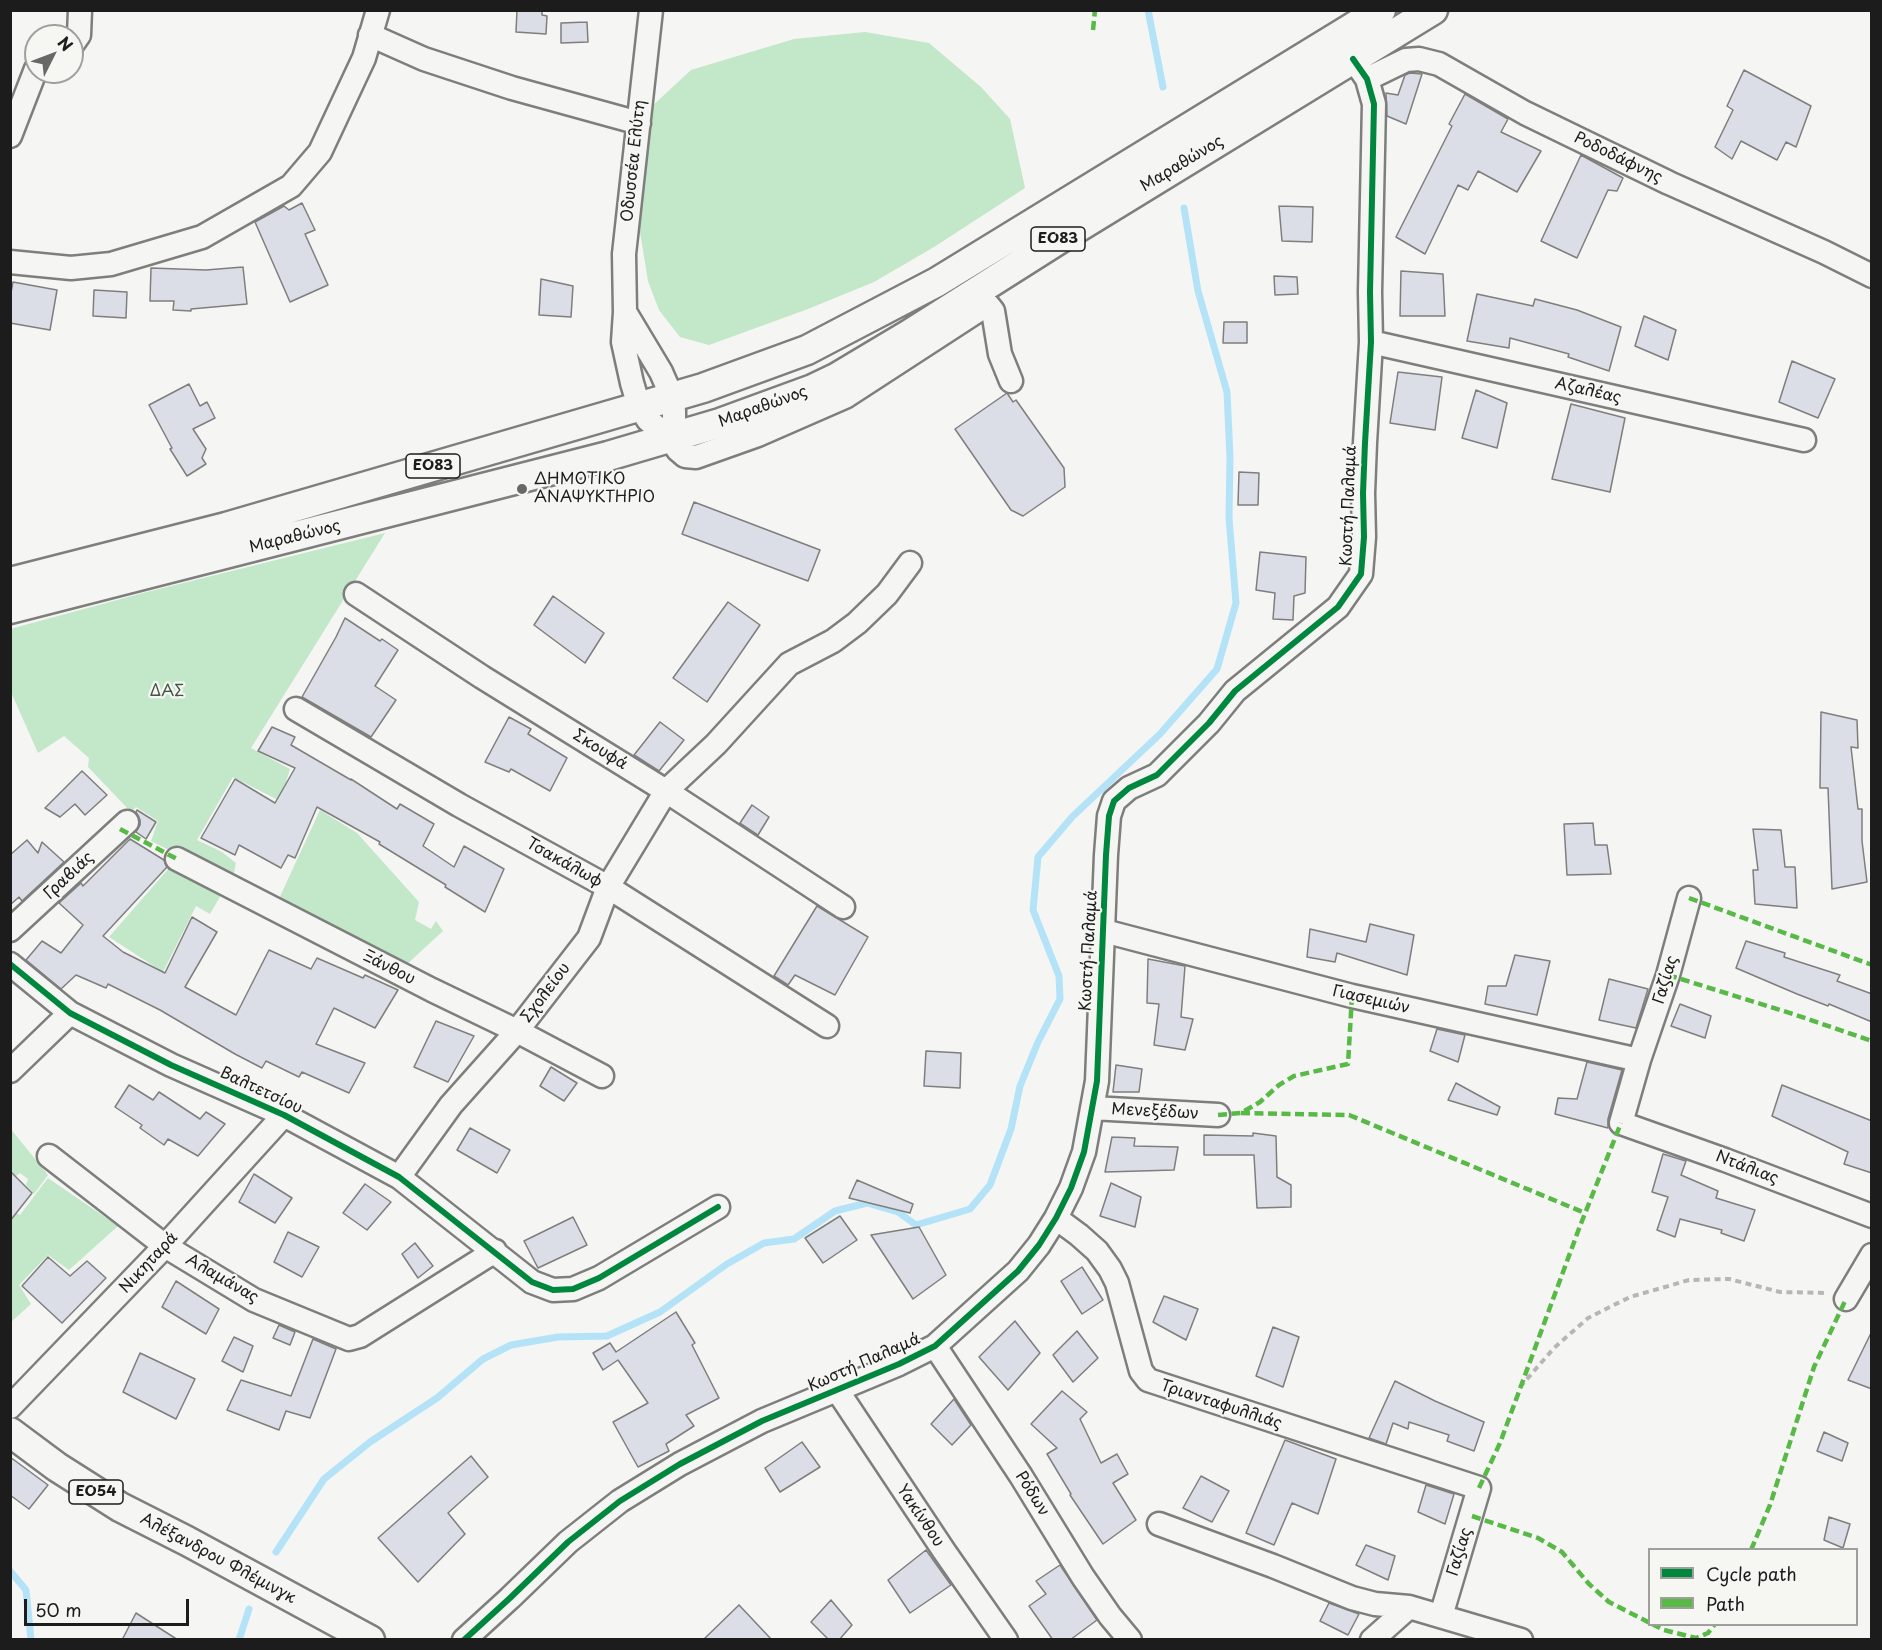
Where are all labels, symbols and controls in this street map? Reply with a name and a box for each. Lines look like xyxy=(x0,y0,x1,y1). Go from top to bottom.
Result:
north arrow xyxy=(24,24,84,84)
text: N xyxy=(53,31,79,56)
street label: Οδυσσέα Ελύτη xyxy=(618,99,650,223)
street label: Ροδοδάφνης xyxy=(1571,128,1665,188)
street label: Μαραθώνος xyxy=(1137,132,1227,196)
road number: ΕΟ83 xyxy=(1031,227,1085,251)
street label: Αζαλέας xyxy=(1553,374,1623,408)
street label: Μαραθώνος xyxy=(716,382,810,432)
street label: Κωστή Παλαμά xyxy=(1337,445,1361,567)
road number: ΕΟ83 xyxy=(406,454,460,478)
place label: ΔΗΜΟΤΙΚΟ ΑΝΑΨΥΚΤΗΡΙΟ xyxy=(534,470,655,508)
marker: ΔΗΜΟΤΙΚΟ ΑΝΑΨΥΚΤΗΡΙΟ xyxy=(515,482,529,496)
street label: Μαραθώνος xyxy=(247,516,343,558)
park label: ΔΑΣ xyxy=(150,682,184,702)
street label: Σκουφά xyxy=(569,726,631,774)
street label: Τσακάλωφ xyxy=(522,834,606,892)
street label: Γραβιάς xyxy=(40,848,98,904)
street label: Κωστή Παλαμά xyxy=(1076,890,1102,1012)
street label: Ξάνθου xyxy=(360,947,418,989)
street label: Γαζίας xyxy=(1650,953,1682,1007)
street label: Σχολείου xyxy=(517,959,575,1027)
street label: Γιασεμιών xyxy=(1330,982,1412,1018)
street label: Βαλτετσίου xyxy=(217,1064,305,1118)
street label: Μενεξέδων xyxy=(1111,1100,1199,1124)
street label: Ντάλιας xyxy=(1713,1147,1781,1189)
street label: Νικηταρά xyxy=(116,1228,182,1298)
street label: Αλαμάνας xyxy=(182,1250,262,1308)
street label: Κωστή Παλαμά xyxy=(805,1330,923,1396)
street label: Τριανταφυλλιάς xyxy=(1158,1376,1284,1434)
street label: Ρόδων xyxy=(1011,1468,1053,1520)
road number: ΕΟ54 xyxy=(69,1480,123,1504)
street label: Υακίνθου xyxy=(892,1481,948,1551)
street label: Αλέξανδρου Φλέμινγκ xyxy=(137,1510,299,1608)
street label: Γαζίας xyxy=(1444,1525,1476,1579)
legend xyxy=(1648,1548,1858,1626)
text: Cycle path xyxy=(1706,1560,1797,1587)
scale bar xyxy=(27,1587,192,1625)
text: Path xyxy=(1706,1590,1745,1617)
text: 50 m xyxy=(35,1596,82,1623)

